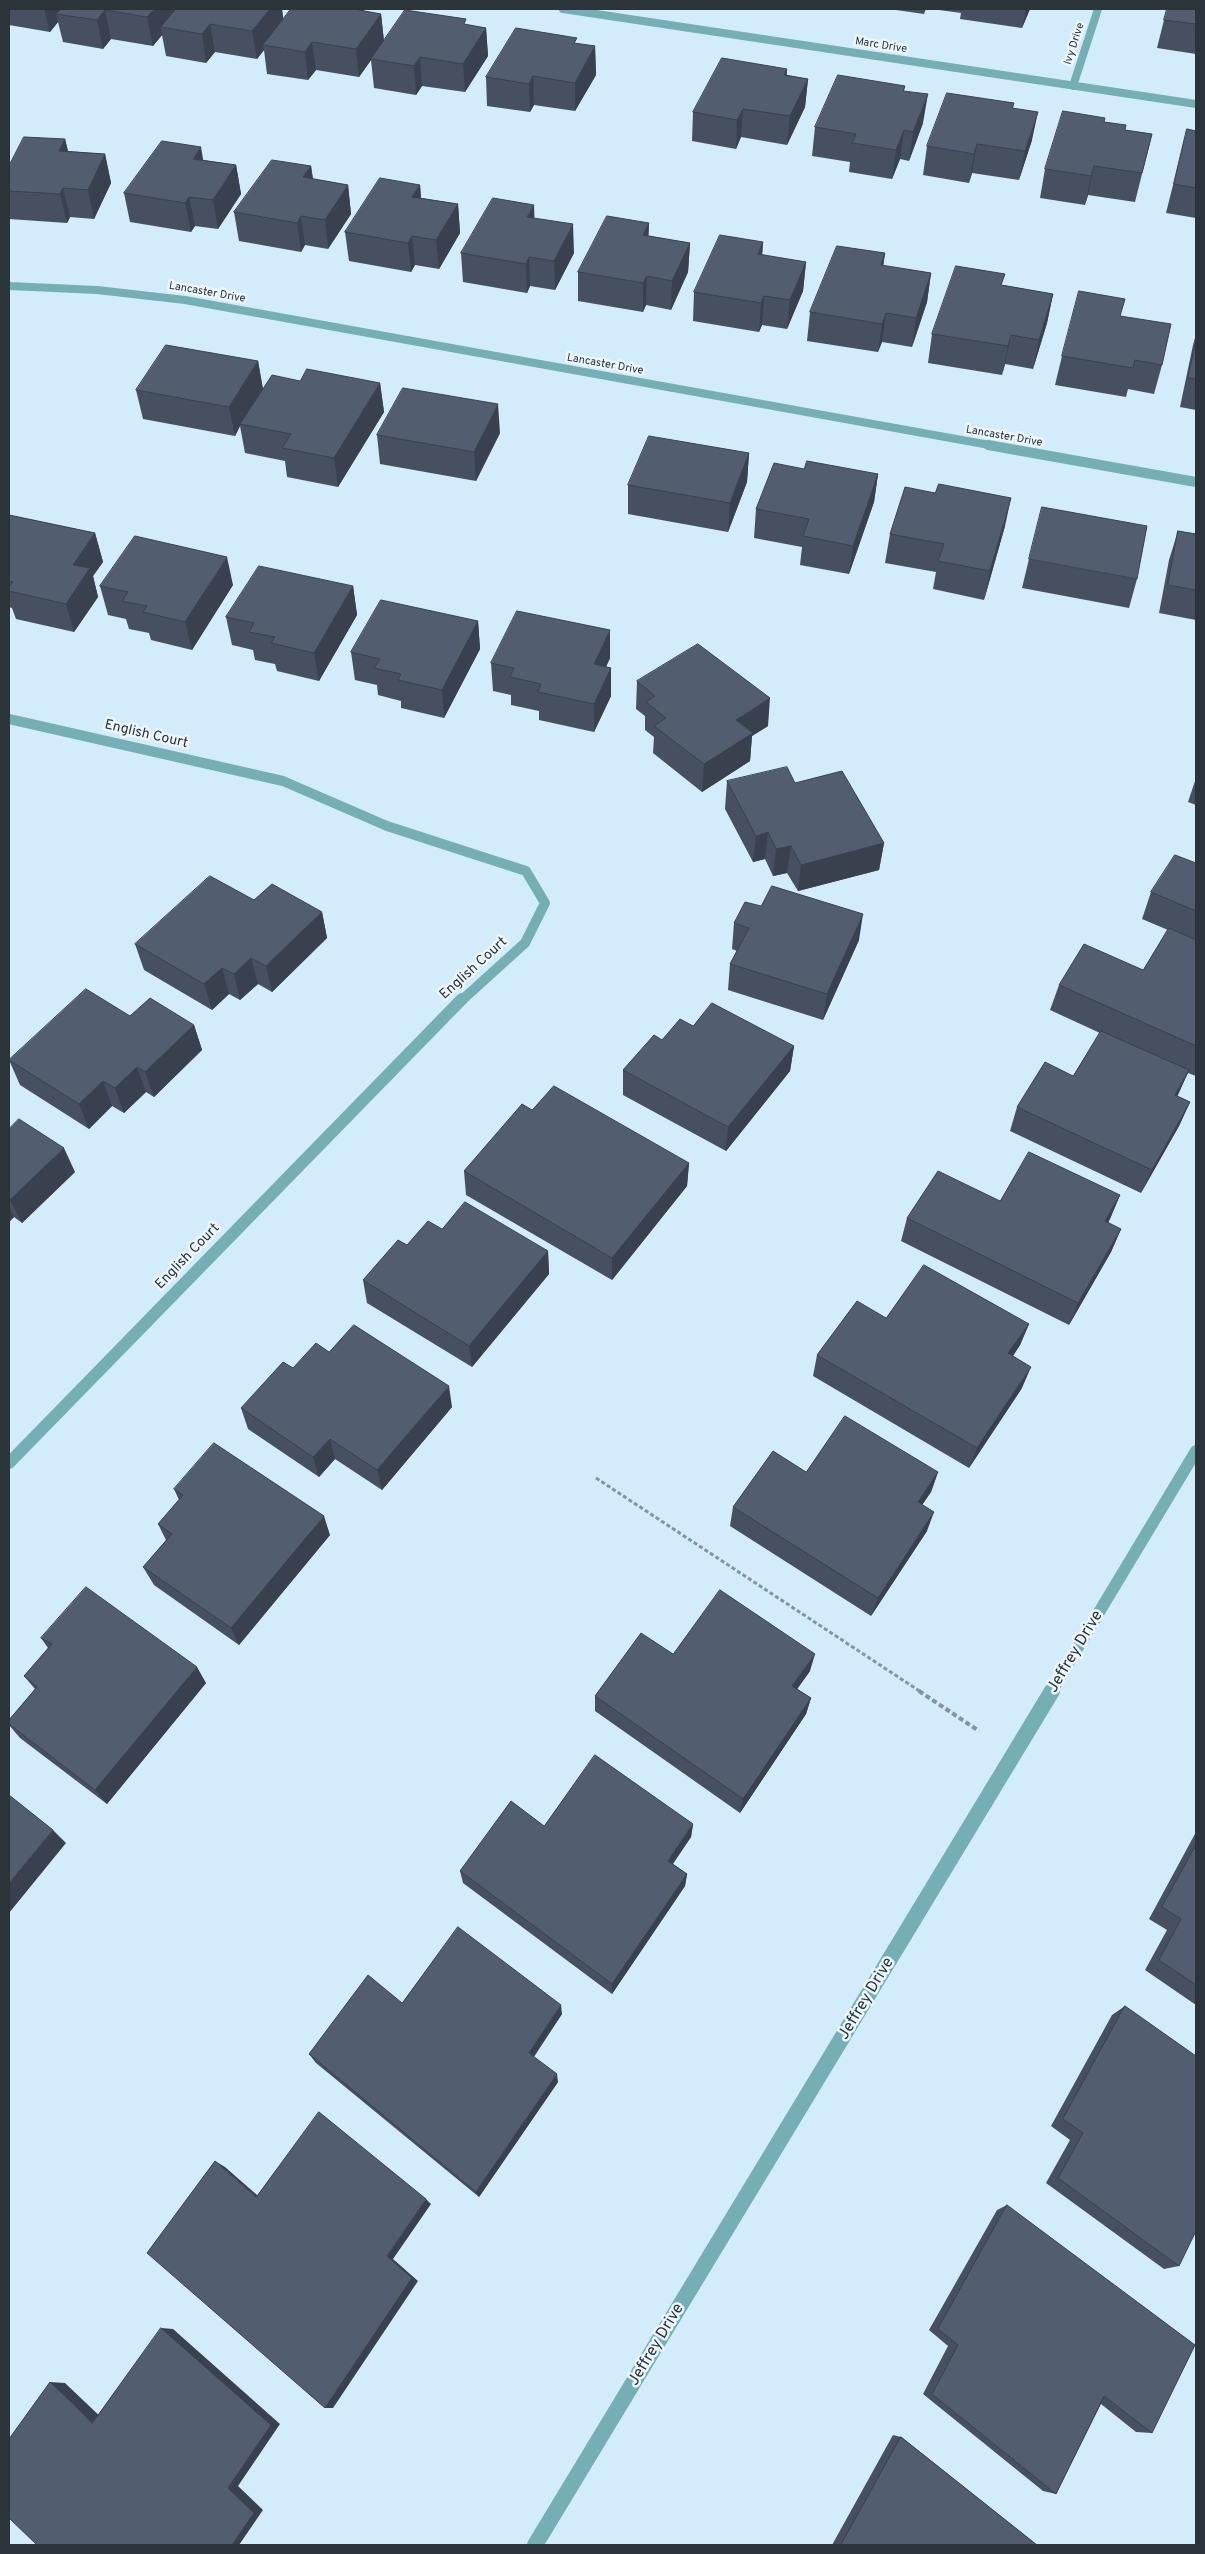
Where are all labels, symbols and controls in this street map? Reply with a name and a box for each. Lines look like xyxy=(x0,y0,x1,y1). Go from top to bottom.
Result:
street label: Ivy Drive xyxy=(1062,21,1088,67)
street label: Marc Drive xyxy=(854,35,908,57)
street label: Lancaster Drive xyxy=(168,280,246,306)
street label: Lancaster Drive xyxy=(566,352,644,378)
street label: Lancaster Drive xyxy=(965,424,1043,450)
street label: English Court xyxy=(103,717,189,753)
street label: English Court xyxy=(437,934,511,1004)
street label: English Court xyxy=(152,1221,224,1293)
street label: Jeffrey Drive xyxy=(1044,1607,1108,1697)
street label: Jeffrey Drive xyxy=(835,1954,899,2044)
street label: Jeffrey Drive xyxy=(625,2300,689,2390)

